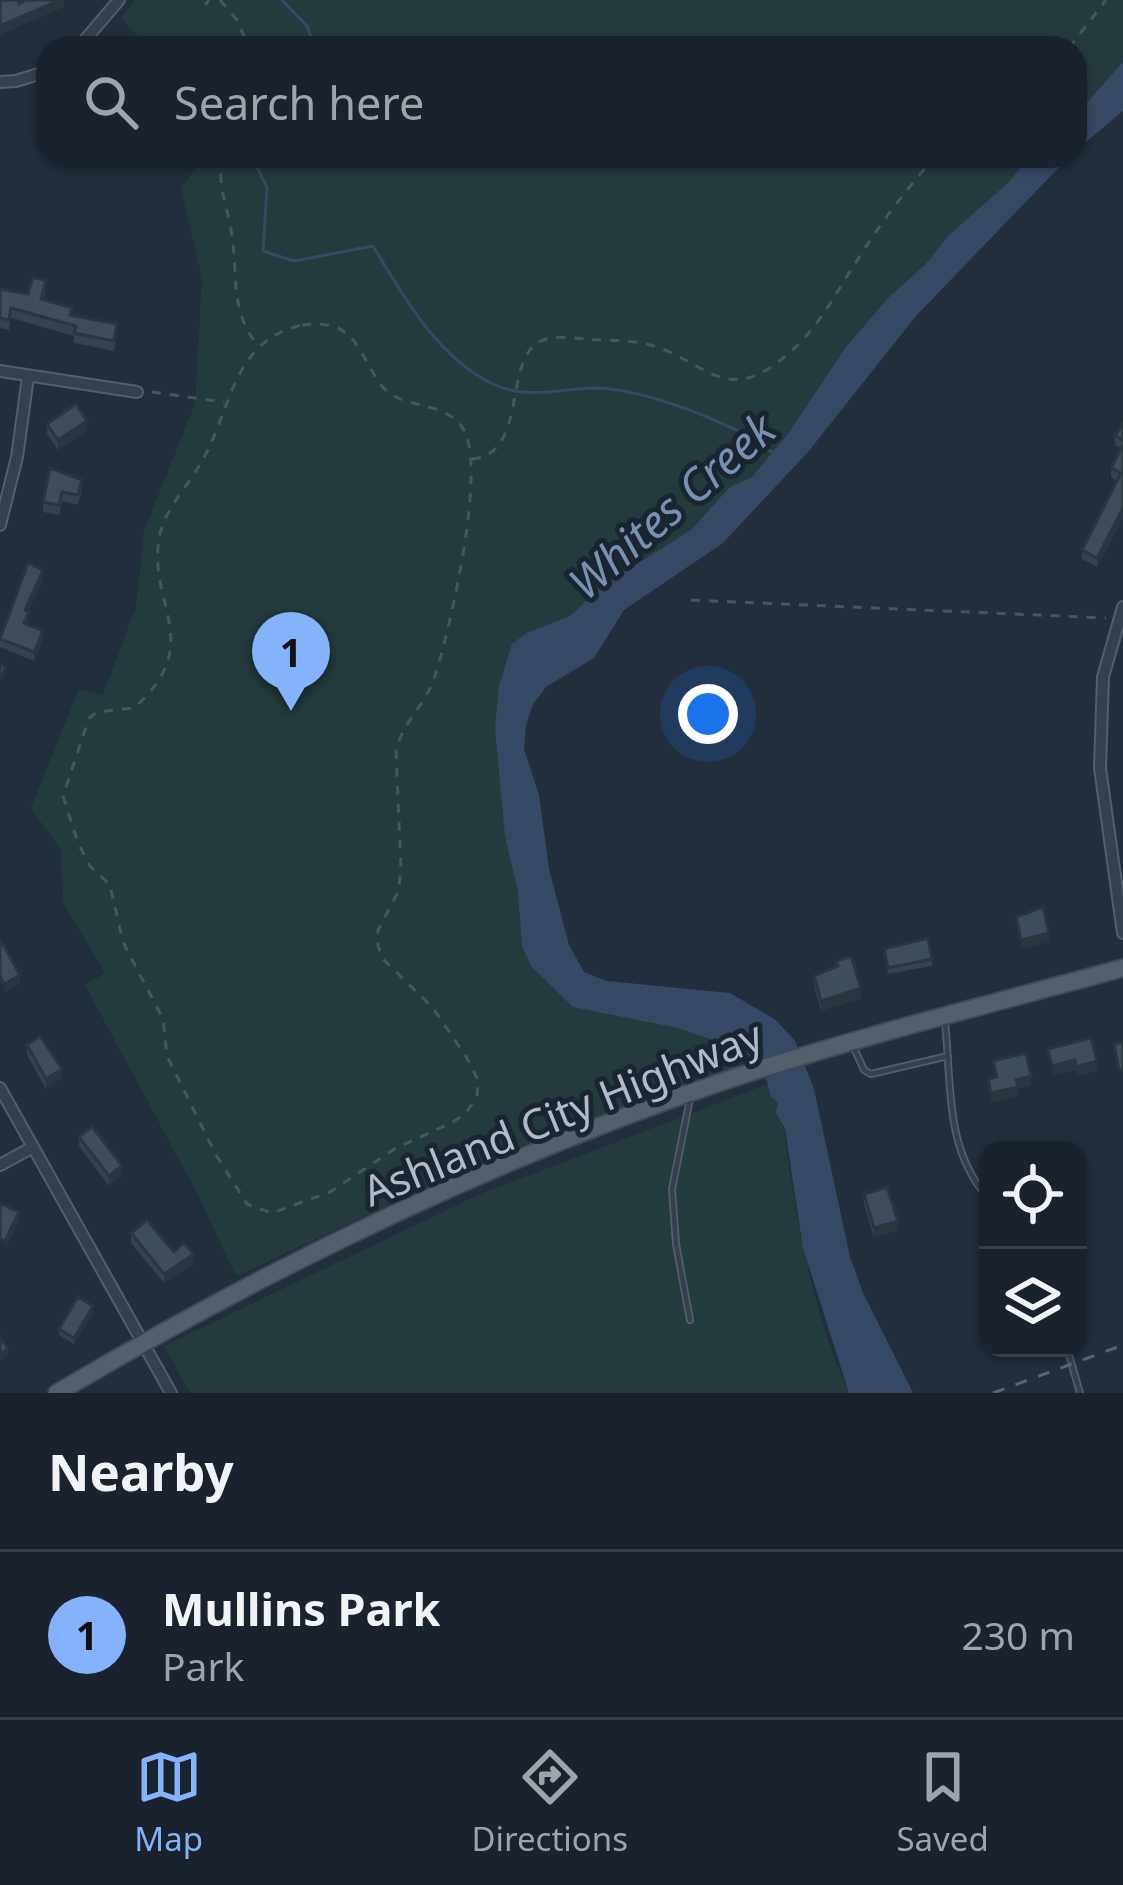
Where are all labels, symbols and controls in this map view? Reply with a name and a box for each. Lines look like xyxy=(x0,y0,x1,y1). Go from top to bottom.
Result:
search box xyxy=(36,36,1087,168)
icon: search xyxy=(78,69,144,135)
text: Search here xyxy=(174,72,424,133)
water label: Whites Creek xyxy=(555,397,789,612)
pin: 1 xyxy=(252,612,330,711)
your location xyxy=(678,684,738,744)
street label: Ashland City Highway xyxy=(354,1005,771,1218)
map controls xyxy=(979,1141,1087,1357)
button: locate xyxy=(979,1141,1087,1249)
button: layers xyxy=(979,1249,1087,1357)
text: Nearby xyxy=(48,1436,234,1506)
text: Mullins Park xyxy=(162,1578,440,1639)
text: 1 xyxy=(76,1608,98,1661)
text: 230 m xyxy=(961,1608,1075,1661)
text: Park xyxy=(162,1639,244,1692)
tab: Map xyxy=(134,1744,203,1861)
tab: Directions xyxy=(471,1744,628,1861)
tab: Saved xyxy=(896,1744,989,1861)

